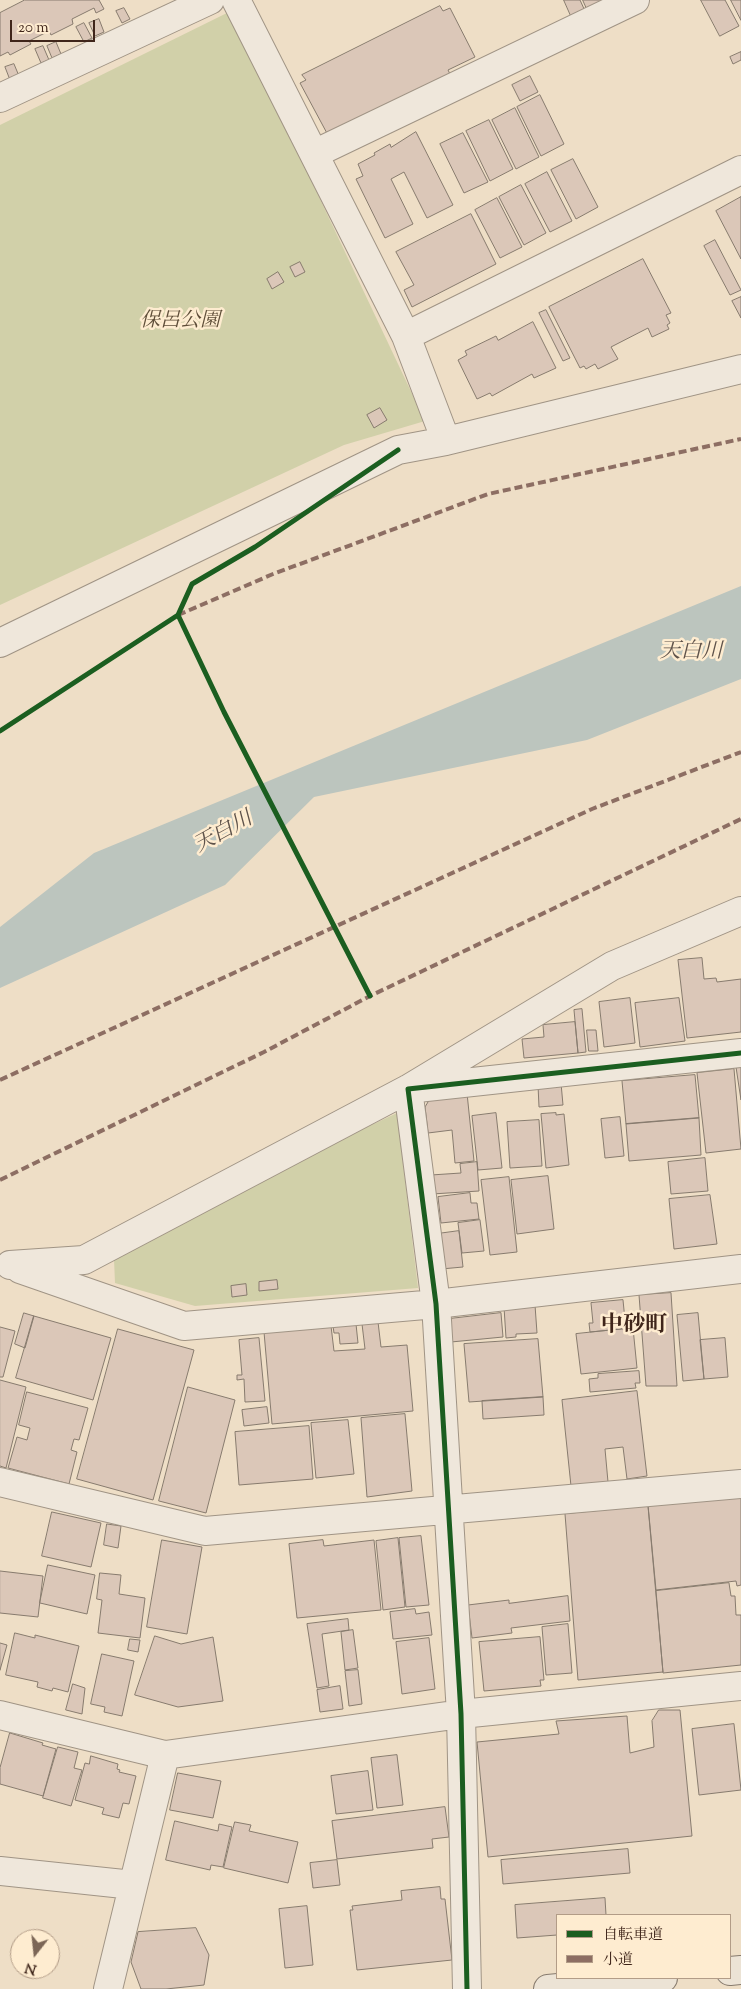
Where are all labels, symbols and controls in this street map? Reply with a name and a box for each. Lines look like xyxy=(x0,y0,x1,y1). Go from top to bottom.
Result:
scale bar xyxy=(12,10,98,42)
text: 20 m xyxy=(18,18,49,39)
park label: 保呂公園 xyxy=(140,311,220,335)
water label: 天白川 xyxy=(660,640,722,666)
water label: 天白川 xyxy=(190,808,258,860)
district label: 中砂町 xyxy=(601,1314,667,1340)
legend xyxy=(556,1914,731,1979)
text: 自転車道 xyxy=(603,1925,663,1946)
north arrow xyxy=(10,1929,60,1979)
text: 小道 xyxy=(603,1950,633,1971)
text: N xyxy=(23,1956,39,1979)

